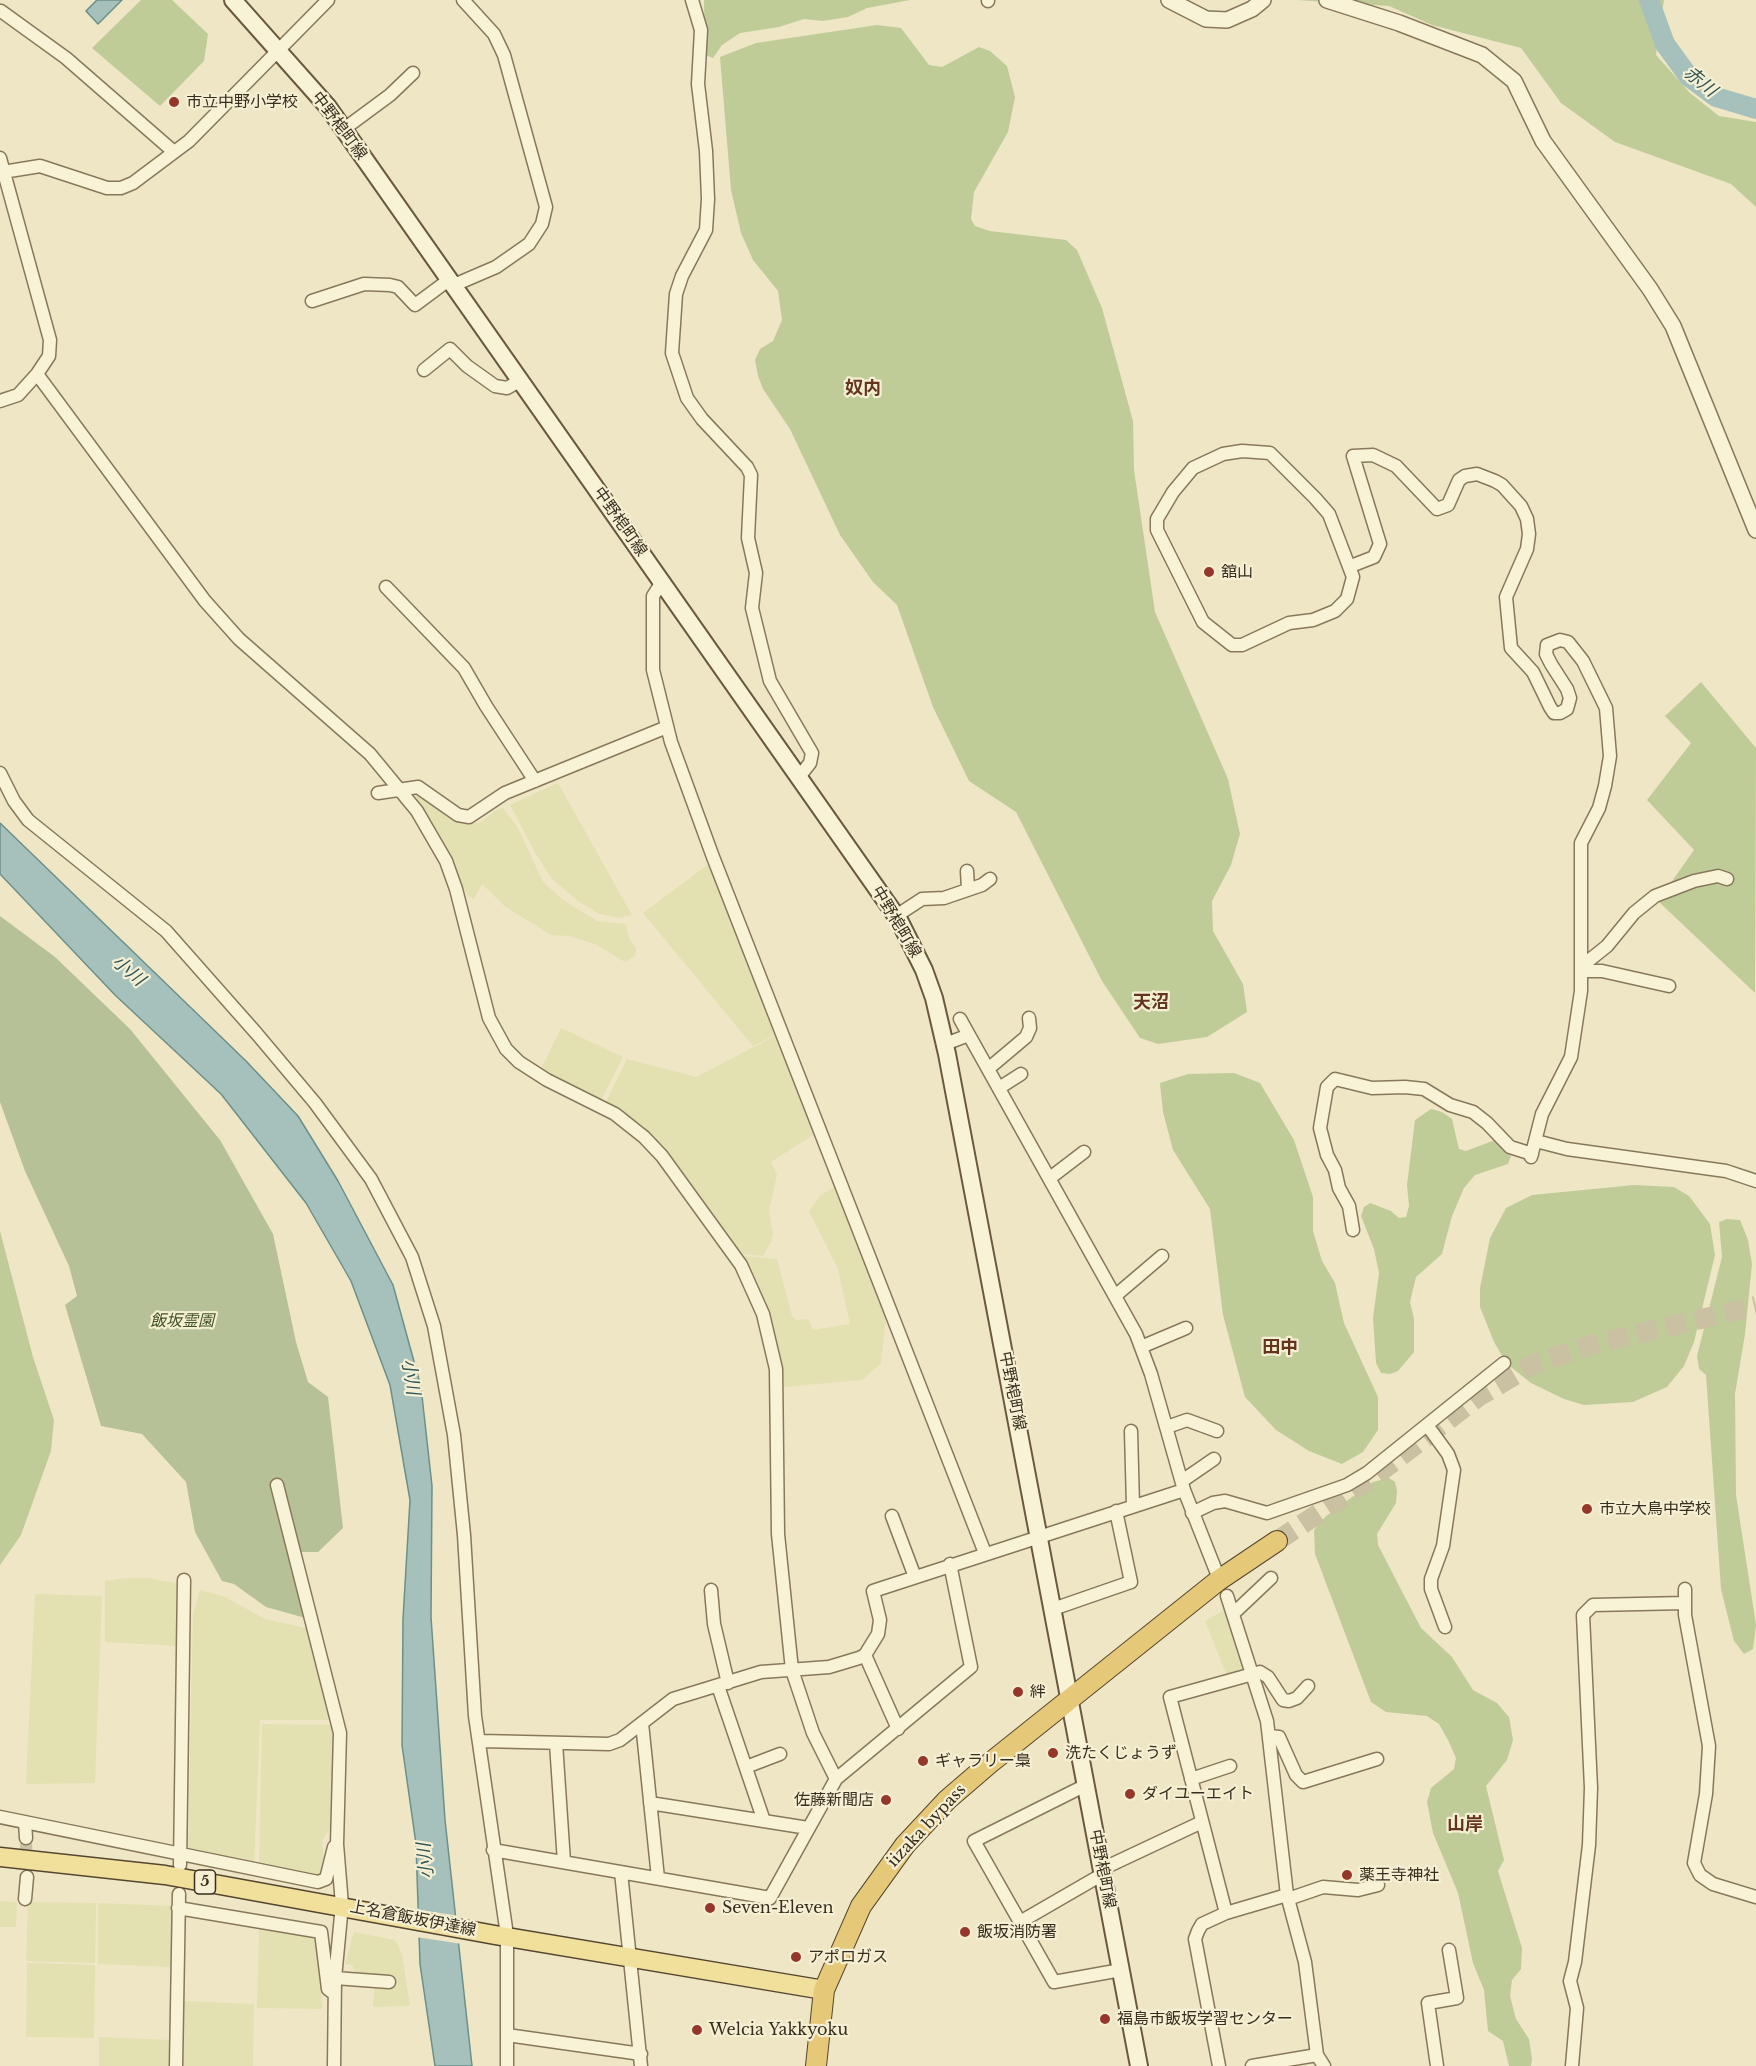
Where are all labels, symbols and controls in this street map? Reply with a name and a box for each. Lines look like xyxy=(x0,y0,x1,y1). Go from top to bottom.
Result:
water label: 赤川 xyxy=(1679,62,1721,102)
street label: 中野梍町線 xyxy=(307,88,371,164)
place label: 市立中野小学校 xyxy=(186,92,298,112)
marker: 市立中野小学校 xyxy=(167,95,181,109)
district label: 奴内 xyxy=(845,378,881,400)
street label: 中野梍町線 xyxy=(589,484,651,560)
place label: 舘山 xyxy=(1221,562,1253,582)
marker: 舘山 xyxy=(1202,565,1216,579)
street label: 中野梍町線 xyxy=(867,883,925,961)
water label: 小川 xyxy=(107,951,149,991)
district label: 天沼 xyxy=(1133,992,1169,1014)
park label: 飯坂霊園 xyxy=(150,1311,214,1331)
district label: 田中 xyxy=(1262,1337,1298,1359)
street label: 中野梍町線 xyxy=(995,1350,1029,1432)
water label: 小川 xyxy=(397,1358,423,1396)
place label: 市立大鳥中学校 xyxy=(1599,1499,1711,1519)
marker: 市立大鳥中学校 xyxy=(1580,1502,1594,1516)
place label: 絆 xyxy=(1030,1682,1046,1702)
marker: 絆 xyxy=(1011,1685,1025,1699)
place label: 洗たくじょうず xyxy=(1065,1743,1177,1763)
marker: 洗たくじょうず xyxy=(1046,1746,1060,1760)
place label: ギャラリー梟 xyxy=(935,1751,1031,1771)
marker: ギャラリー梟 xyxy=(916,1754,930,1768)
street label: iizaka bypass xyxy=(884,1780,970,1872)
place label: ダイユーエイト xyxy=(1142,1784,1254,1804)
marker: ダイユーエイト xyxy=(1123,1787,1137,1801)
place label: 佐藤新聞店 xyxy=(794,1790,874,1810)
marker: 佐藤新聞店 xyxy=(879,1793,893,1807)
district label: 山岸 xyxy=(1447,1814,1483,1836)
street label: 中野梍町線 xyxy=(1085,1828,1119,1910)
water label: 小川 xyxy=(414,1842,438,1880)
place label: 薬王寺神社 xyxy=(1359,1865,1439,1885)
marker: 薬王寺神社 xyxy=(1340,1868,1354,1882)
road number: 5 xyxy=(194,1870,216,1894)
street label: 上名倉飯坂伊達線 xyxy=(348,1897,478,1941)
place label: Seven-Eleven xyxy=(722,1898,833,1918)
marker: Seven-Eleven xyxy=(703,1901,717,1915)
place label: 飯坂消防署 xyxy=(977,1922,1057,1942)
marker: 飯坂消防署 xyxy=(958,1925,972,1939)
place label: アポロガス xyxy=(808,1947,888,1967)
marker: アポロガス xyxy=(789,1950,803,1964)
place label: 福島市飯坂学習センター xyxy=(1117,2009,1293,2029)
marker: 福島市飯坂学習センター xyxy=(1098,2012,1112,2026)
place label: Welcia Yakkyoku xyxy=(709,2020,848,2040)
marker: Welcia Yakkyoku xyxy=(690,2023,704,2037)

